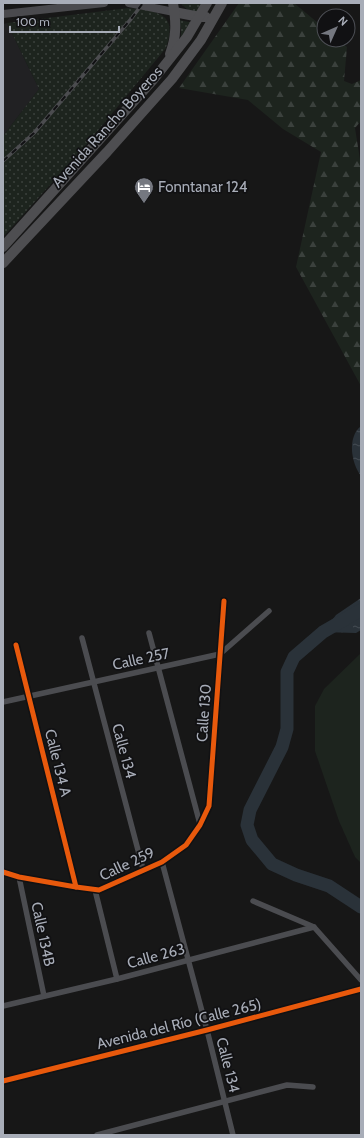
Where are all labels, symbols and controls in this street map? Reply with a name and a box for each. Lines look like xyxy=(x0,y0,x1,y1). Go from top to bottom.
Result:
scale bar xyxy=(10,8,119,34)
north arrow xyxy=(316,8,356,48)
text: N xyxy=(335,13,351,29)
text: 100 m xyxy=(16,14,50,29)
street label: Avenida Rancho Boyeros xyxy=(48,63,166,191)
hotel icon: Fonntanar 124 xyxy=(133,176,155,204)
place label: Fonntanar 124 xyxy=(158,178,248,196)
street label: Calle 257 xyxy=(111,644,172,674)
street label: Calle 130 xyxy=(193,683,215,743)
street label: Calle 134 xyxy=(108,722,140,781)
street label: Calle 134 A xyxy=(41,727,75,799)
street label: Calle 259 xyxy=(96,843,158,885)
street label: Calle 134B xyxy=(27,900,59,968)
street label: Calle 263 xyxy=(125,940,187,972)
street label: Avenida del Río (Calle 265) xyxy=(95,995,263,1053)
street label: Calle 134 xyxy=(212,1036,244,1095)

